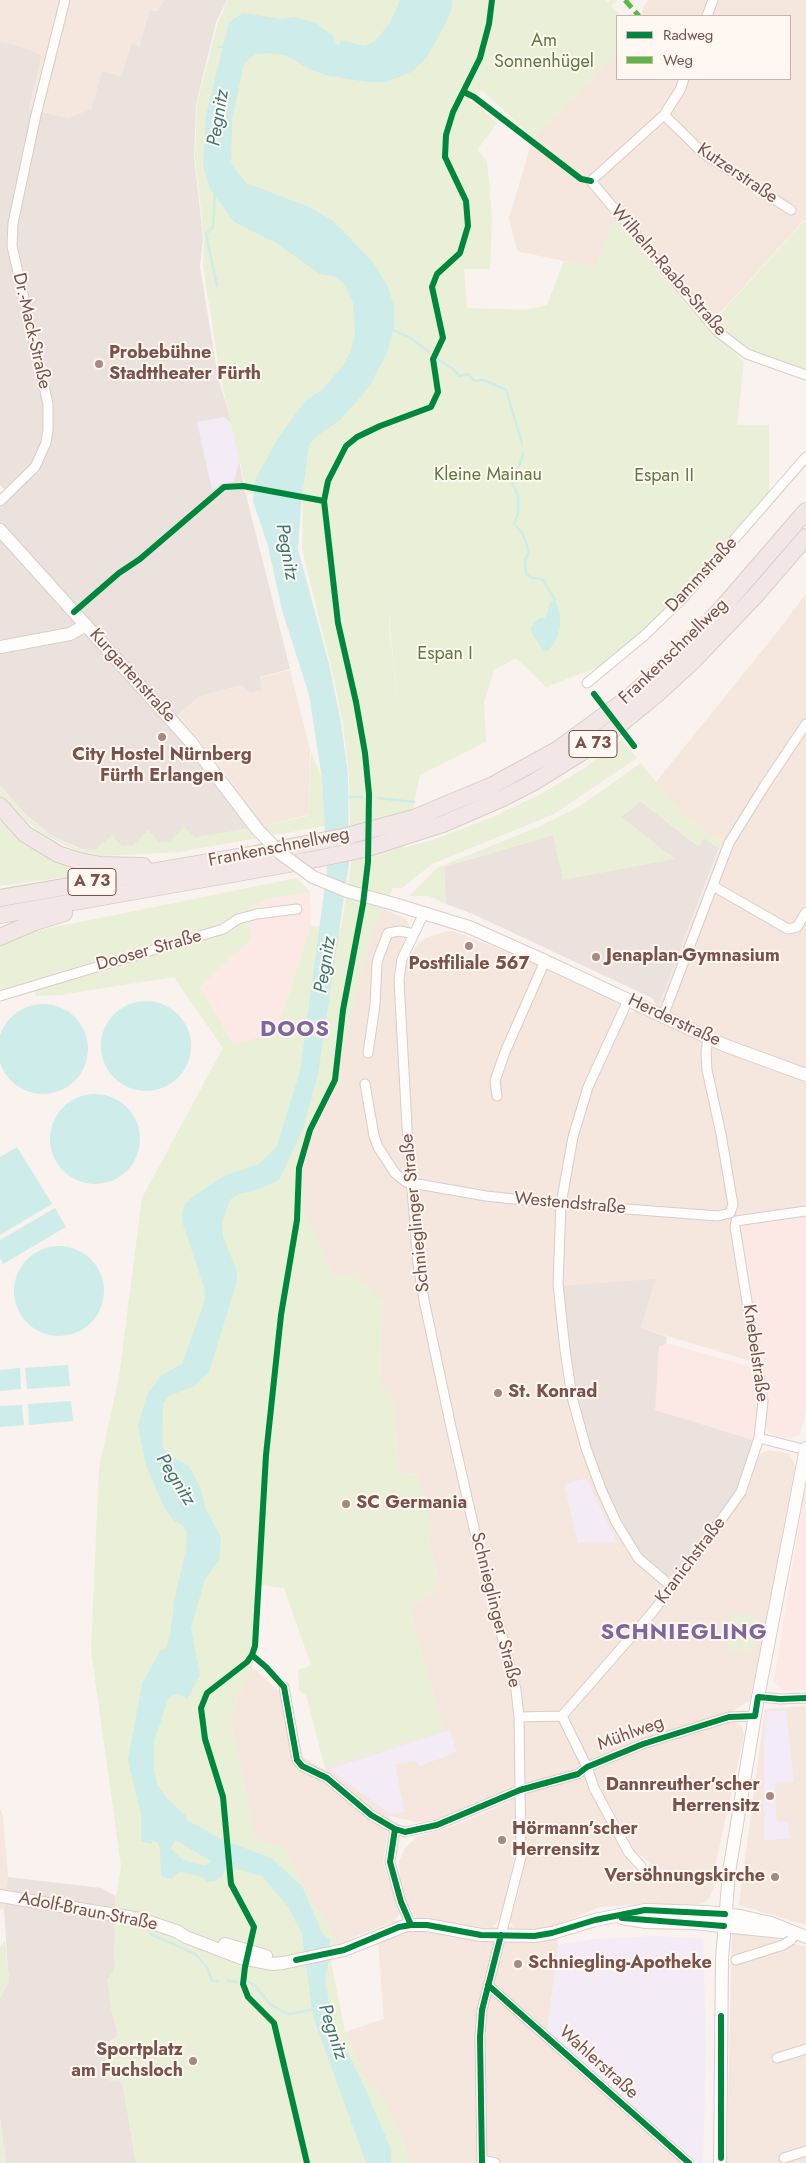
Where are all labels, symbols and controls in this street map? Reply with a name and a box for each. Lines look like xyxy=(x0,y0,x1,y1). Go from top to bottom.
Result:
legend xyxy=(616,15,791,80)
text: Radweg xyxy=(663,24,713,46)
park label: Am Sonnenhügel xyxy=(494,31,594,74)
text: Weg xyxy=(663,49,693,71)
water label: Pegnitz xyxy=(203,88,235,148)
street label: Kutzerstraße xyxy=(693,139,781,209)
street label: Wilhelm-Raabe-Straße xyxy=(605,201,731,341)
street label: Dr.-Mack-Straße xyxy=(7,271,55,391)
place label: Probebühne Stadttheater Fürth xyxy=(109,343,261,386)
marker: Probebühne Stadttheater Fürth xyxy=(93,358,105,370)
park label: Kleine Mainau xyxy=(434,465,542,487)
park label: Espan II xyxy=(634,466,694,488)
water label: Pegnitz xyxy=(270,522,302,582)
street label: Dammstraße xyxy=(662,533,742,617)
street label: Frankenschnellweg xyxy=(615,595,733,709)
street label: Kurgartenstraße xyxy=(84,625,180,727)
park label: Espan I xyxy=(417,644,473,666)
marker: City Hostel Nürnberg Fürth Erlangen xyxy=(156,731,168,743)
road number: A 73 xyxy=(569,731,617,758)
place label: City Hostel Nürnberg Fürth Erlangen xyxy=(72,745,252,788)
street label: Frankenschnellweg xyxy=(207,824,351,872)
road number: A 73 xyxy=(68,869,116,896)
street label: Dooser Straße xyxy=(94,926,204,976)
water label: Pegnitz xyxy=(310,935,342,995)
marker: Postfiliale 567 xyxy=(463,940,475,952)
place label: Jenaplan-Gymnasium xyxy=(606,946,780,968)
marker: Jenaplan-Gymnasium xyxy=(590,951,602,963)
place label: Postfiliale 567 xyxy=(409,954,529,976)
street label: Herderstraße xyxy=(624,990,724,1052)
district label: DOOS xyxy=(260,1018,330,1044)
street label: Schnieglinger Straße xyxy=(397,1133,435,1293)
street label: Westendstraße xyxy=(513,1188,627,1220)
street label: Knebelstraße xyxy=(737,1303,773,1403)
place label: St. Konrad xyxy=(508,1382,597,1404)
marker: St. Konrad xyxy=(492,1387,504,1399)
water label: Pegnitz xyxy=(150,1450,200,1510)
place label: SC Germania xyxy=(356,1493,467,1515)
marker: SC Germania xyxy=(340,1498,352,1510)
street label: Kranichstraße xyxy=(651,1513,731,1609)
street label: Schnieglinger Straße xyxy=(465,1530,525,1690)
district label: SCHNIEGLING xyxy=(599,1621,769,1647)
street label: Mühlweg xyxy=(595,1712,667,1756)
place label: Dannreuther’scher Herrensitz xyxy=(606,1775,760,1818)
marker: Dannreuther’scher Herrensitz xyxy=(764,1790,776,1802)
place label: Hörmann’scher Herrensitz xyxy=(512,1819,638,1862)
marker: Hörmann’scher Herrensitz xyxy=(496,1834,508,1846)
place label: Versöhnungskirche xyxy=(604,1866,765,1888)
marker: Versöhnungskirche xyxy=(769,1871,781,1883)
street label: Adolf-Braun-Straße xyxy=(17,1888,159,1936)
place label: Schniegling-Apotheke xyxy=(528,1953,712,1975)
marker: Schniegling-Apotheke xyxy=(512,1958,524,1970)
water label: Pegnitz xyxy=(312,2001,352,2063)
street label: Wahlerstraße xyxy=(554,2022,642,2104)
place label: Sportplatz am Fuchsloch xyxy=(71,2040,183,2082)
marker: Sportplatz am Fuchsloch xyxy=(187,2055,199,2067)

